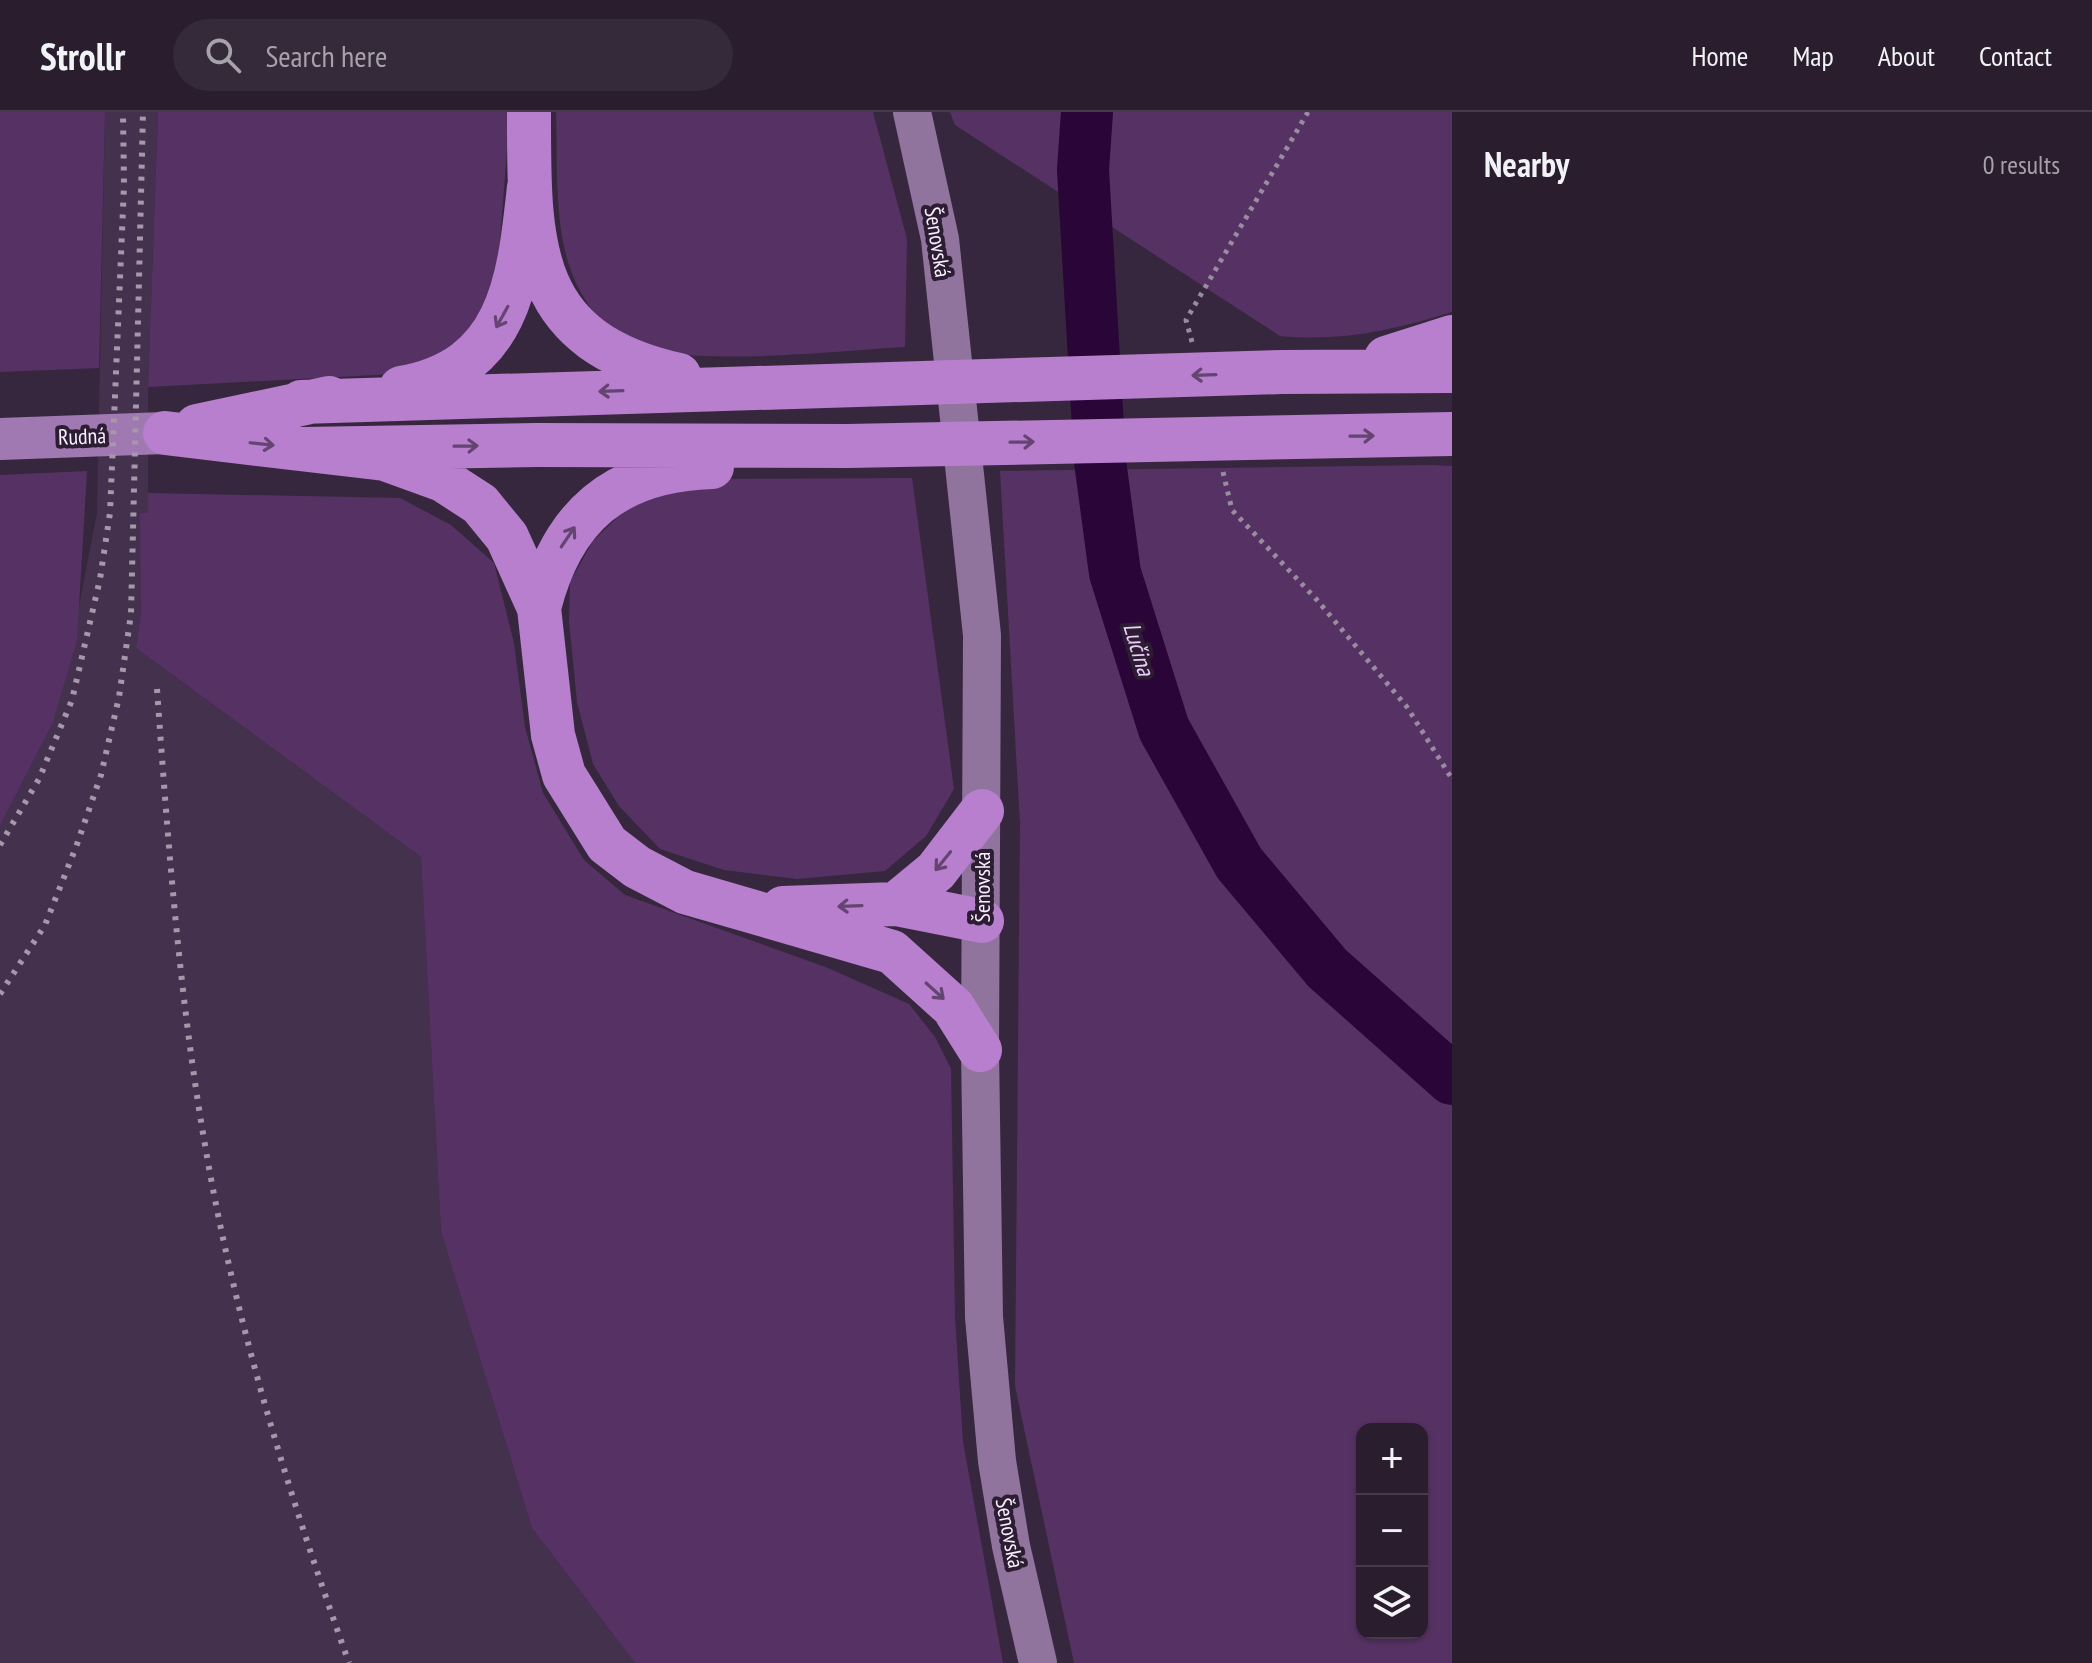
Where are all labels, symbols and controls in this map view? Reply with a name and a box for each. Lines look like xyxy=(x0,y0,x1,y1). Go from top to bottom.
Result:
search box xyxy=(173,19,733,91)
text: Strollr xyxy=(40,31,125,80)
icon: search xyxy=(201,33,245,77)
text: Search here xyxy=(265,36,387,75)
text: Home xyxy=(1692,37,1748,74)
text: Map xyxy=(1792,37,1834,74)
text: About xyxy=(1878,37,1935,74)
text: Contact xyxy=(1979,37,2052,74)
text: Nearby xyxy=(1484,142,1569,186)
text: 0 results xyxy=(1983,148,2060,181)
street label: Šenovská xyxy=(919,205,957,279)
one-way arrow xyxy=(494,305,510,328)
one-way arrow xyxy=(1191,367,1218,382)
one-way arrow xyxy=(598,384,625,399)
street label: Rudná xyxy=(57,421,107,451)
one-way arrow xyxy=(1348,428,1375,444)
one-way arrow xyxy=(1008,434,1035,450)
one-way arrow xyxy=(248,437,275,452)
one-way arrow xyxy=(452,439,479,454)
one-way arrow xyxy=(560,526,576,548)
water label: Lučina xyxy=(1116,619,1162,681)
one-way arrow xyxy=(935,850,952,871)
street label: Šenovská xyxy=(968,852,996,922)
one-way arrow xyxy=(837,898,864,913)
one-way arrow xyxy=(925,981,945,999)
map controls xyxy=(1356,1423,1428,1639)
button: + xyxy=(1356,1423,1428,1495)
button: − xyxy=(1356,1495,1428,1567)
street label: Šenovská xyxy=(990,1496,1030,1570)
button: layers xyxy=(1356,1567,1428,1639)

